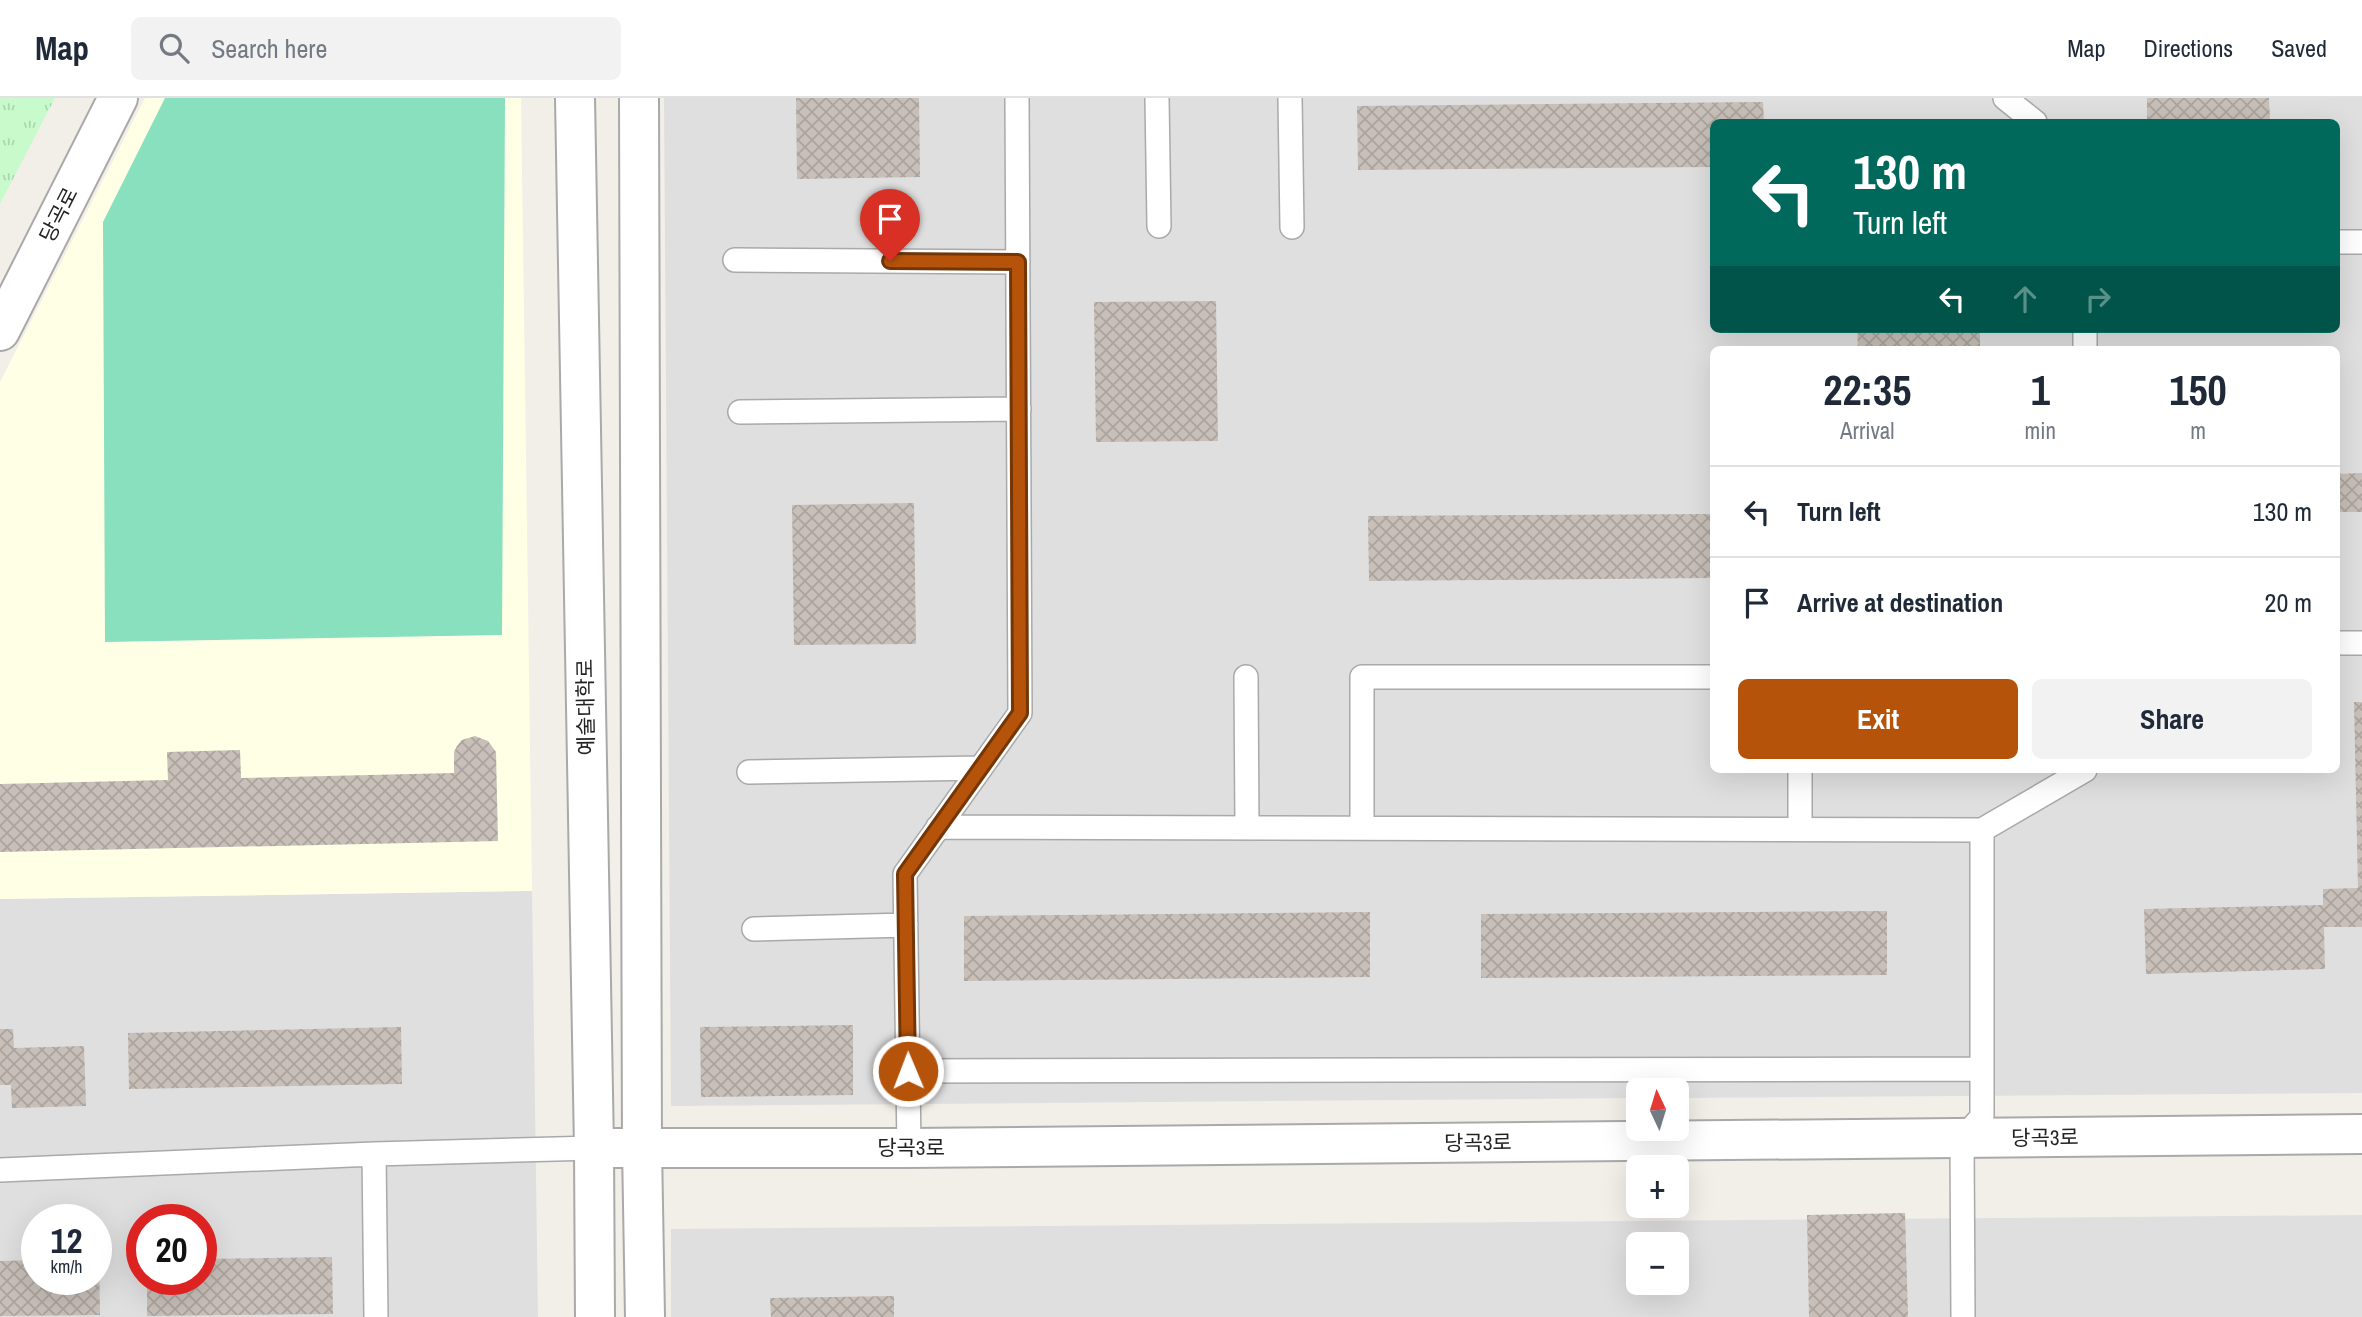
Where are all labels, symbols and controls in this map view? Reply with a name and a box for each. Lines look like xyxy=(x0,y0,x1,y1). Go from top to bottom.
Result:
search box xyxy=(131,17,621,80)
text: Map xyxy=(35,26,89,70)
icon: search xyxy=(155,29,193,67)
text: Search here xyxy=(211,31,327,66)
text: Map xyxy=(2067,32,2105,64)
text: Directions xyxy=(2143,32,2233,64)
text: Saved xyxy=(2271,32,2327,64)
text: 130 m xyxy=(1853,138,1967,204)
icon: left xyxy=(1738,147,1829,238)
street label: 당곡로 xyxy=(32,182,85,247)
pin xyxy=(860,189,920,261)
icon: arrive xyxy=(871,200,909,238)
text: Turn left xyxy=(1853,201,1947,244)
icon: left xyxy=(1933,280,1971,318)
icon: ahead xyxy=(2006,280,2044,318)
icon: right xyxy=(2079,280,2117,318)
text: 22:35 xyxy=(1823,362,1911,418)
text: 1 xyxy=(2031,362,2050,418)
text: 150 xyxy=(2169,362,2227,418)
text: Arrival xyxy=(1840,415,1895,446)
text: min xyxy=(2025,415,2056,446)
text: m xyxy=(2190,415,2206,446)
icon: left xyxy=(1738,493,1776,531)
text: Turn left xyxy=(1797,494,1881,529)
text: 130 m xyxy=(2253,494,2312,529)
icon: arrive xyxy=(1738,584,1776,622)
text: Arrive at destination xyxy=(1797,585,2003,620)
text: 20 m xyxy=(2265,585,2312,620)
street label: 예술대학로 xyxy=(570,658,601,756)
button: Exit xyxy=(1738,679,2018,759)
button: Share xyxy=(2032,679,2312,759)
position arrow xyxy=(871,1034,945,1108)
north arrow xyxy=(1626,1078,1689,1141)
map controls xyxy=(1626,1078,1689,1295)
street label: 당곡3로 xyxy=(2011,1122,2079,1153)
street label: 당곡3로 xyxy=(1444,1127,1512,1158)
street label: 당곡3로 xyxy=(877,1133,945,1162)
button: + xyxy=(1626,1155,1689,1218)
speed limit sign: 20 xyxy=(126,1204,217,1295)
text: 12 xyxy=(51,1217,82,1264)
button: − xyxy=(1626,1232,1689,1295)
text: km/h xyxy=(51,1254,83,1279)

